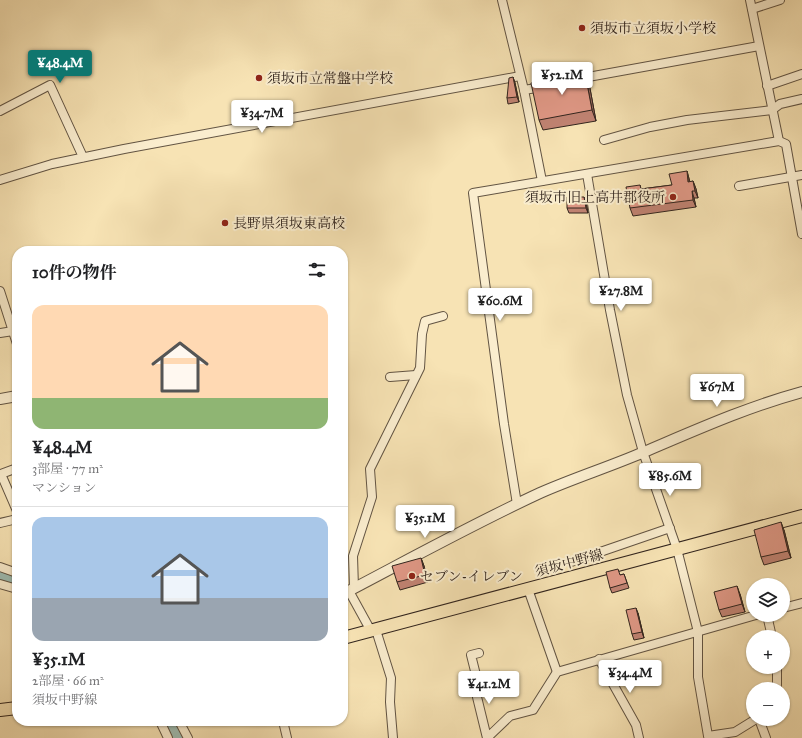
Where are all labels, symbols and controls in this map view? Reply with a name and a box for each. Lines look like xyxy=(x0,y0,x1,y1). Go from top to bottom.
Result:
place label: 須坂市立須坂小学校 xyxy=(590,20,716,37)
marker: 須坂市立須坂小学校 xyxy=(577,23,587,33)
pin: ¥48.4M xyxy=(27,50,93,84)
text: ¥48.4M xyxy=(37,55,83,71)
pin: ¥52.1M xyxy=(529,62,595,96)
text: ¥52.1M xyxy=(541,67,583,83)
place label: 須坂市立常盤中学校 xyxy=(267,70,393,87)
marker: 須坂市立常盤中学校 xyxy=(254,73,264,83)
pin: ¥34.7M xyxy=(229,100,295,134)
text: ¥34.7M xyxy=(240,105,284,121)
place label: 須坂市旧上高井郡役所 xyxy=(525,189,665,206)
marker: 須坂市旧上高井郡役所 xyxy=(668,192,678,202)
place label: 長野県須坂東高校 xyxy=(233,215,345,232)
marker: 長野県須坂東高校 xyxy=(220,218,230,228)
icon: filters xyxy=(306,259,328,281)
text: 10件の物件 xyxy=(32,262,117,283)
pin: ¥27.8M xyxy=(588,278,654,312)
text: ¥27.8M xyxy=(599,283,643,299)
pin: ¥60.6M xyxy=(467,288,533,322)
text: ¥60.6M xyxy=(477,293,523,309)
icon: home xyxy=(144,331,216,403)
pin: ¥67M xyxy=(693,374,741,408)
text: ¥67M xyxy=(699,379,735,395)
text: ¥48.4M xyxy=(32,437,92,458)
text: 3部屋 · 77 m² xyxy=(32,461,103,477)
pin: ¥85.6M xyxy=(637,463,703,497)
text: ¥85.6M xyxy=(648,468,692,484)
text: マンション xyxy=(32,480,96,496)
pin: ¥35.1M xyxy=(392,505,458,539)
text: ¥35.1M xyxy=(405,510,445,526)
icon: home xyxy=(144,543,216,615)
street label: 須坂中野線 xyxy=(533,546,605,580)
place label: セブン-イレブン xyxy=(420,568,523,585)
marker: セブン-イレブン xyxy=(407,571,417,581)
map controls xyxy=(746,578,790,726)
button: layers xyxy=(746,578,790,622)
button: + xyxy=(746,630,790,674)
text: ¥35.1M xyxy=(32,649,85,670)
pin: ¥34.4M xyxy=(597,660,663,694)
text: ¥34.4M xyxy=(608,665,652,681)
pin: ¥41.2M xyxy=(456,671,522,705)
text: 2部屋 · 66 m² xyxy=(32,673,104,689)
text: ¥41.2M xyxy=(467,676,511,692)
button: − xyxy=(746,682,790,726)
text: 須坂中野線 xyxy=(32,692,97,708)

